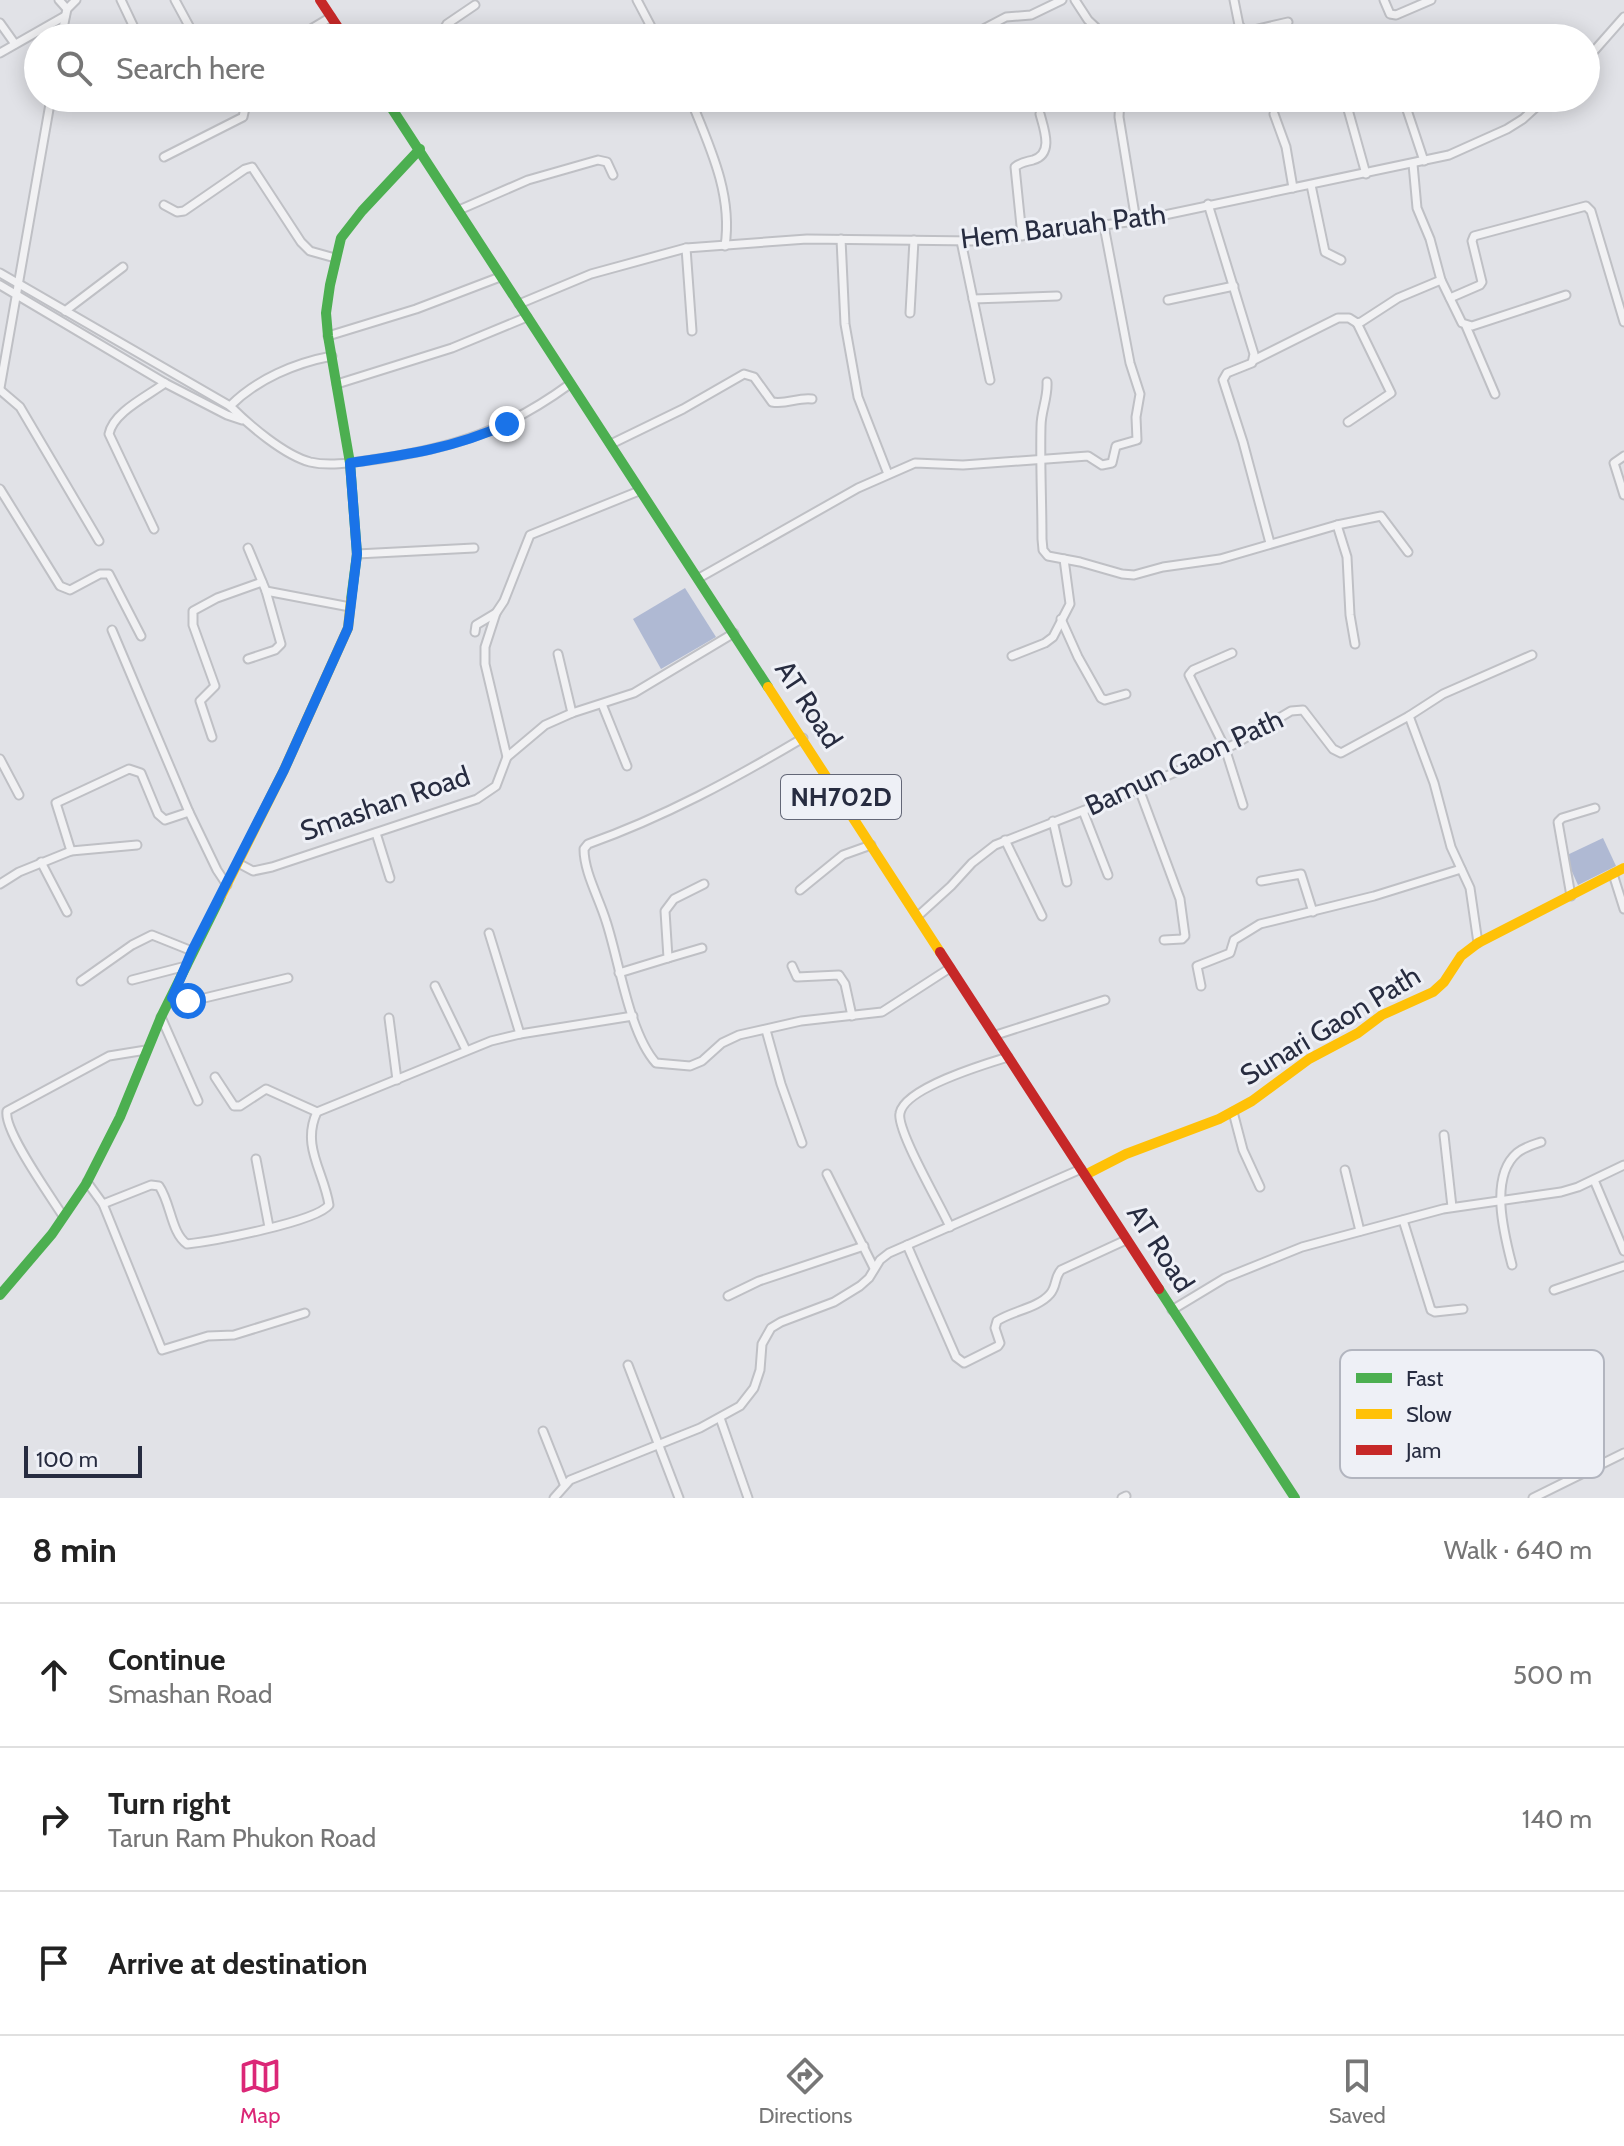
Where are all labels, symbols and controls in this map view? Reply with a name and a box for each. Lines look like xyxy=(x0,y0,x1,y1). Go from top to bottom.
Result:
search box xyxy=(24,24,1600,112)
icon: search xyxy=(52,46,96,90)
text: Search here xyxy=(116,50,265,87)
street label: Hem Baruah Path xyxy=(958,197,1168,255)
route end xyxy=(489,406,525,442)
street label: AT Road xyxy=(768,654,850,754)
street label: Bamun Gaon Path xyxy=(1080,701,1288,823)
street label: Smashan Road xyxy=(296,758,474,848)
road number: NH702D xyxy=(781,775,901,819)
street label: Sunari Gaon Path xyxy=(1234,958,1426,1092)
route start xyxy=(170,983,206,1019)
street label: AT Road xyxy=(1120,1198,1202,1298)
legend xyxy=(1340,1350,1604,1478)
text: Fast xyxy=(1406,1365,1444,1392)
text: Slow xyxy=(1406,1401,1452,1428)
text: Jam xyxy=(1405,1437,1441,1464)
scale bar xyxy=(24,1442,142,1478)
text: 100 m xyxy=(36,1446,98,1473)
text: 8 min xyxy=(32,1529,117,1571)
text: Walk · 640 m xyxy=(1444,1534,1592,1566)
text: Continue xyxy=(108,1641,225,1678)
icon: ahead xyxy=(32,1653,76,1697)
text: 500 m xyxy=(1513,1659,1592,1691)
text: Smashan Road xyxy=(108,1678,272,1710)
text: Turn right xyxy=(108,1785,231,1822)
icon: right xyxy=(32,1797,76,1841)
text: 140 m xyxy=(1522,1803,1592,1835)
text: Tarun Ram Phukon Road xyxy=(108,1822,376,1854)
icon: arrive xyxy=(32,1941,76,1985)
text: Arrive at destination xyxy=(108,1945,368,1982)
tab: Map xyxy=(238,2054,282,2129)
tab: Directions xyxy=(758,2054,852,2129)
tab: Saved xyxy=(1329,2054,1386,2129)

